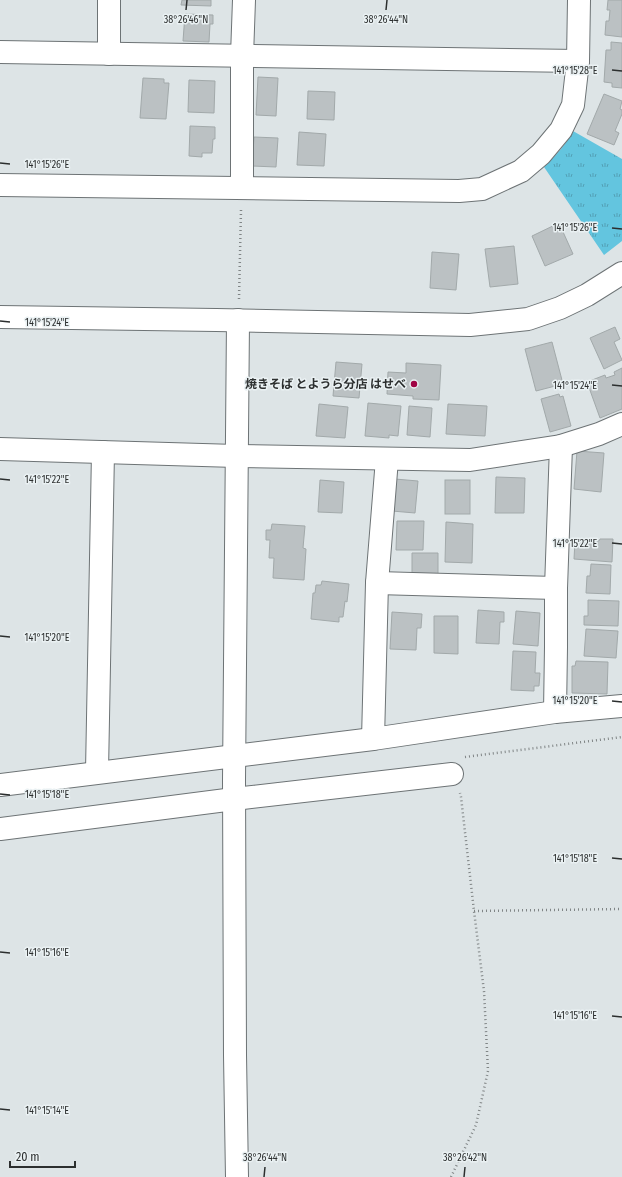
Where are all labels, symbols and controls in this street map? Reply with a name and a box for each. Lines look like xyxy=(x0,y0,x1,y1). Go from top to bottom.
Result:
text: 38°26'46"N xyxy=(164,14,208,26)
text: 38°26'44"N xyxy=(364,14,408,26)
text: 141°15'28"E xyxy=(553,65,598,77)
text: 141°15'26"E xyxy=(25,159,70,171)
text: 141°15'26"E xyxy=(553,222,598,234)
text: 141°15'24"E xyxy=(25,317,69,329)
place label: 焼きそば とようら分店 はせべ xyxy=(245,377,406,391)
marker: 焼きそば とようら分店 はせべ xyxy=(409,379,419,389)
text: 141°15'24"E xyxy=(553,380,597,392)
text: 141°15'22"E xyxy=(25,474,69,486)
text: 141°15'22"E xyxy=(553,538,597,550)
text: 141°15'20"E xyxy=(25,632,70,644)
text: 141°15'20"E xyxy=(553,695,598,707)
text: 141°15'18"E xyxy=(25,789,69,801)
text: 141°15'18"E xyxy=(553,853,597,865)
text: 141°15'16"E xyxy=(25,947,69,959)
text: 141°15'16"E xyxy=(553,1010,597,1022)
text: 141°15'14"E xyxy=(25,1105,69,1117)
scale bar xyxy=(10,1143,75,1169)
text: 20 m xyxy=(16,1150,40,1164)
text: 38°26'44"N xyxy=(243,1152,287,1164)
text: 38°26'42"N xyxy=(443,1152,487,1164)

